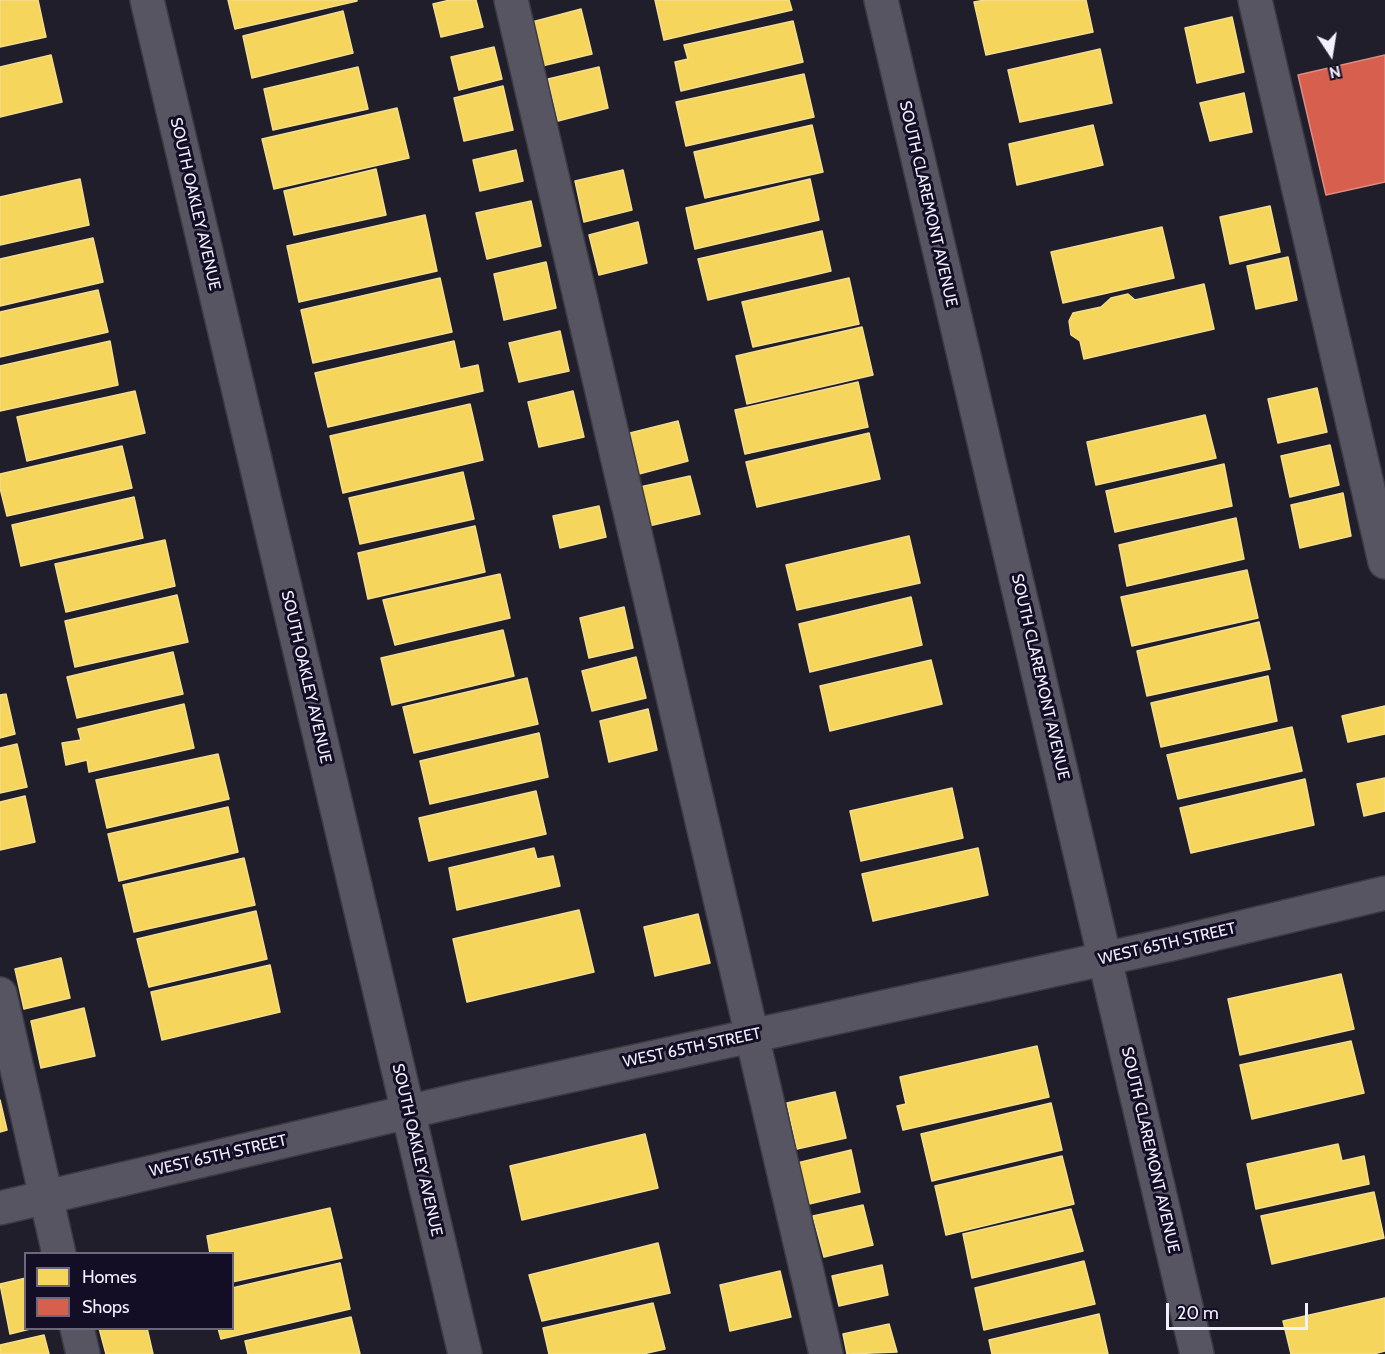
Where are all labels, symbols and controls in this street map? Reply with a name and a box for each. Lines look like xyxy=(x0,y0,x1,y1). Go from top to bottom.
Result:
north arrow xyxy=(1301,24,1361,84)
text: N xyxy=(1327,62,1342,83)
street label: SOUTH CLAREMONT AVENUE xyxy=(895,99,961,309)
street label: SOUTH OAKLEY AVENUE xyxy=(166,116,224,292)
street label: SOUTH CLAREMONT AVENUE xyxy=(1007,572,1073,782)
street label: SOUTH OAKLEY AVENUE xyxy=(277,589,335,765)
street label: WEST 65TH STREET xyxy=(1096,919,1238,969)
street label: WEST 65TH STREET xyxy=(621,1024,763,1072)
street label: SOUTH CLAREMONT AVENUE xyxy=(1117,1045,1183,1255)
street label: SOUTH OAKLEY AVENUE xyxy=(388,1062,446,1238)
street label: WEST 65TH STREET xyxy=(147,1131,289,1181)
legend xyxy=(24,1252,234,1330)
text: Homes xyxy=(82,1266,137,1288)
scale bar xyxy=(1169,1291,1312,1329)
text: Shops xyxy=(82,1296,130,1318)
text: 20 m xyxy=(1177,1302,1219,1324)

